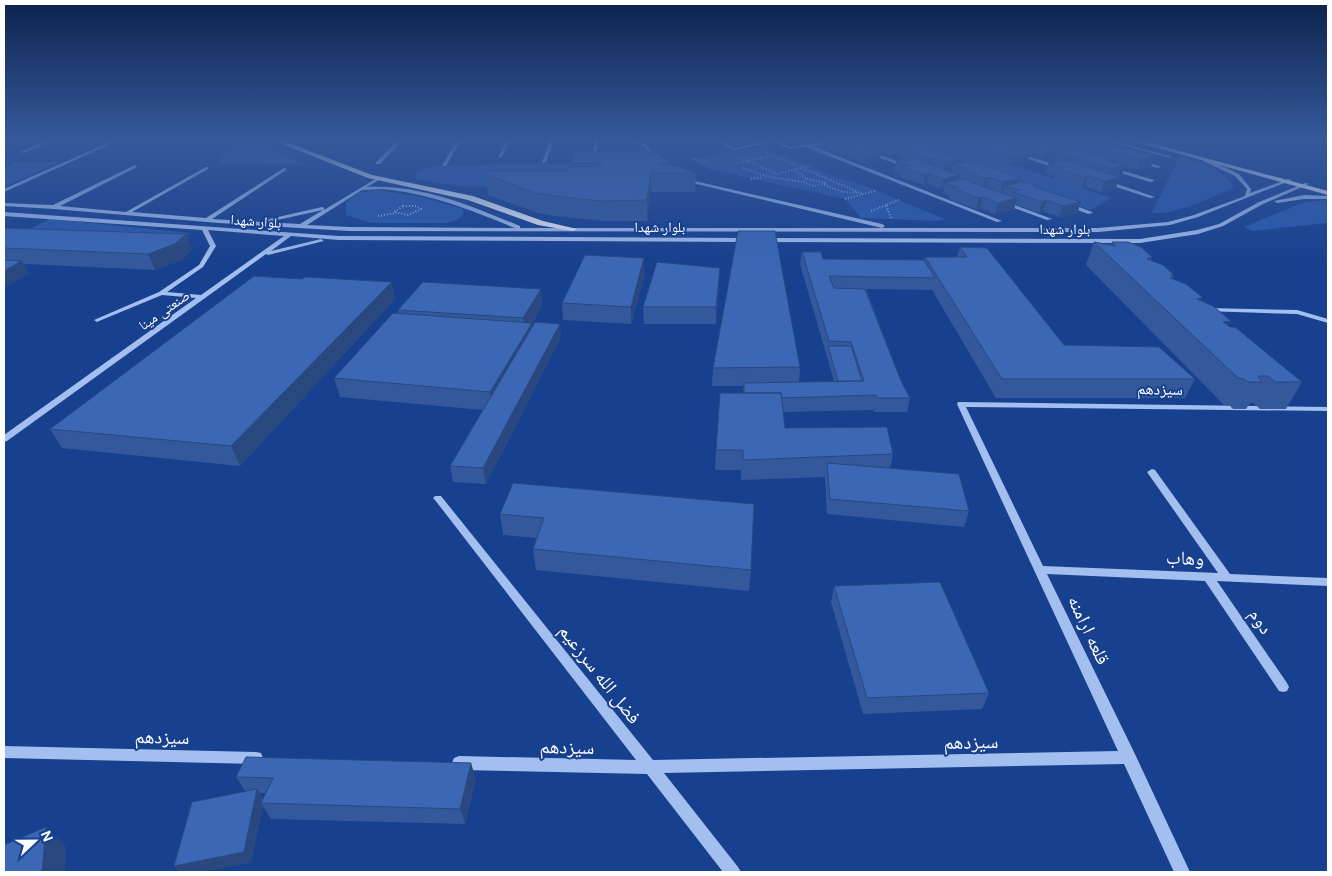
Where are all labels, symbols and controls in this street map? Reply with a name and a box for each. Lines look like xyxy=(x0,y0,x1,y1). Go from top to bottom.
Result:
street label: بلوار شهدا xyxy=(230,210,282,232)
street label: بلوار شهدا xyxy=(635,218,686,236)
street label: بلوار شهدا xyxy=(1040,220,1091,238)
street label: صنعتی مینا xyxy=(135,286,193,334)
street label: سیزدهم xyxy=(1137,378,1183,400)
street label: وهاب xyxy=(1166,545,1204,571)
street label: قلعه ارامنه xyxy=(1062,591,1116,669)
street label: دوم xyxy=(1243,603,1279,639)
street label: فضل الله سرزعیم xyxy=(553,619,647,729)
street label: سیزدهم xyxy=(134,724,190,750)
street label: سیزدهم xyxy=(943,729,999,755)
street label: سیزدهم xyxy=(539,734,595,760)
north arrow xyxy=(10,816,60,866)
text: N xyxy=(37,828,57,844)

